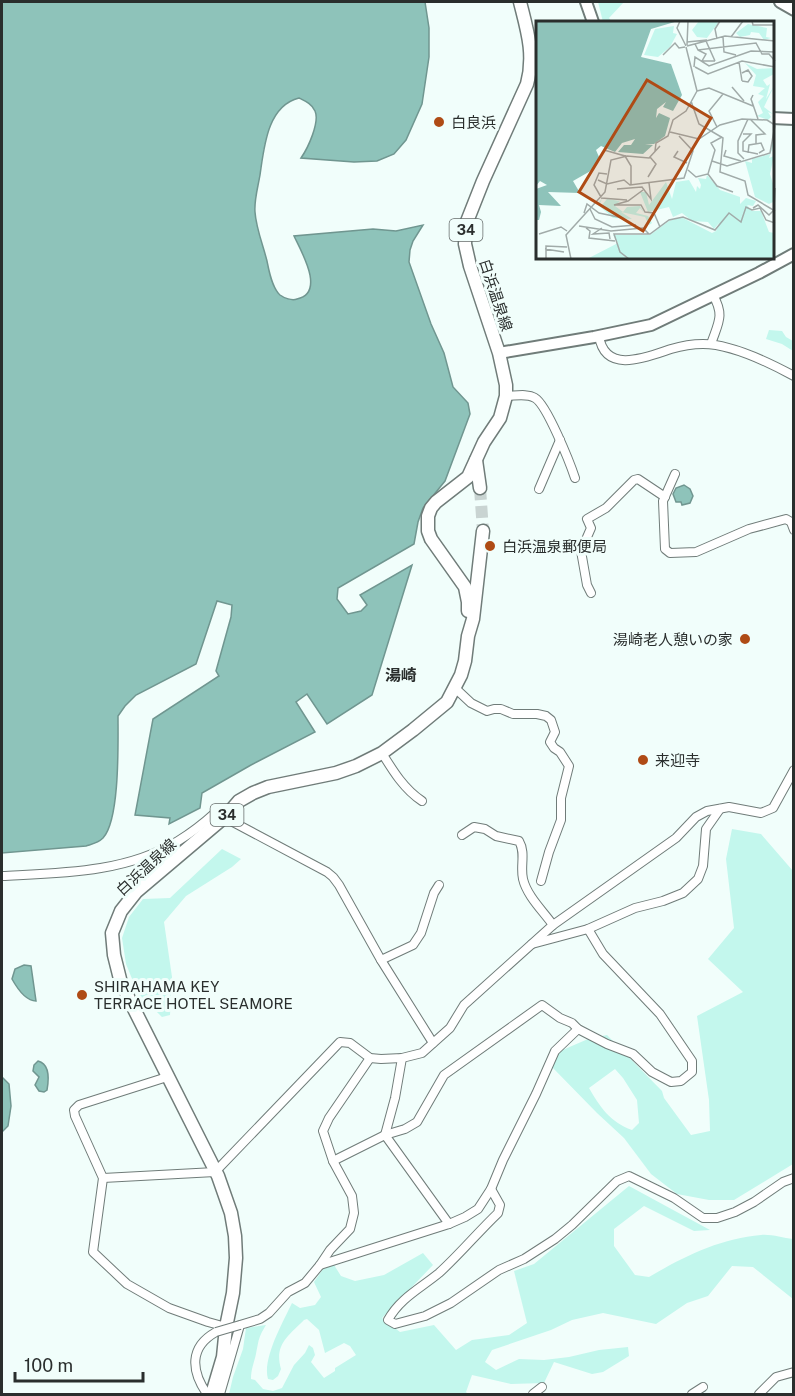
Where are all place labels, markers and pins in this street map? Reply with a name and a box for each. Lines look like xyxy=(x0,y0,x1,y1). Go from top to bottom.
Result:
place label: 白良浜 xyxy=(451,114,496,131)
marker: 白良浜 xyxy=(432,115,446,129)
place label: 白浜温泉郵便局 xyxy=(502,538,607,555)
marker: 白浜温泉郵便局 xyxy=(483,539,497,553)
place label: 湯崎老人憩いの家 xyxy=(613,631,733,648)
marker: 湯崎老人憩いの家 xyxy=(738,632,752,646)
place label: 来迎寺 xyxy=(655,752,700,769)
marker: 来迎寺 xyxy=(636,753,650,767)
place label: SHIRAHAMA KEY TERRACE HOTEL SEAMORE xyxy=(94,978,293,1012)
marker: SHIRAHAMA KEY TERRACE HOTEL SEAMORE xyxy=(75,988,89,1002)

